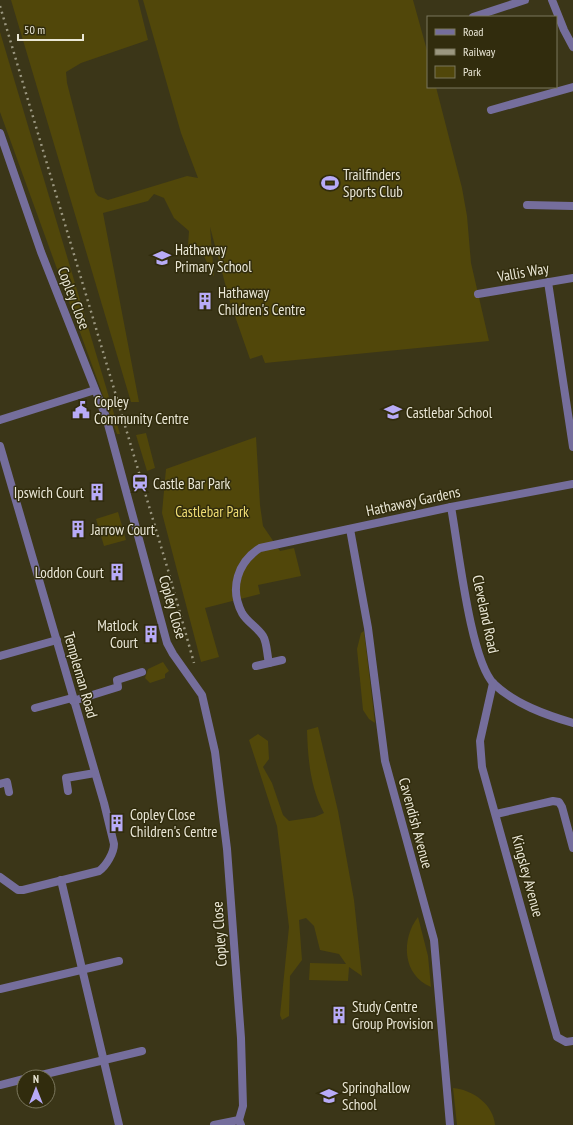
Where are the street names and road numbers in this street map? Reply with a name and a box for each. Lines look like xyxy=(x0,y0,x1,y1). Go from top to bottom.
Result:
street label: Vallis Way xyxy=(495,258,551,286)
street label: Copley Close xyxy=(53,264,95,332)
street label: Hathaway Gardens xyxy=(364,482,462,520)
street label: Copley Close xyxy=(155,573,191,641)
street label: Cleveland Road xyxy=(468,573,504,655)
street label: Templeman Road xyxy=(60,630,102,720)
street label: Cavendish Avenue xyxy=(395,775,437,871)
street label: Kingsley Avenue xyxy=(508,833,548,919)
street label: Copley Close xyxy=(207,901,231,967)

